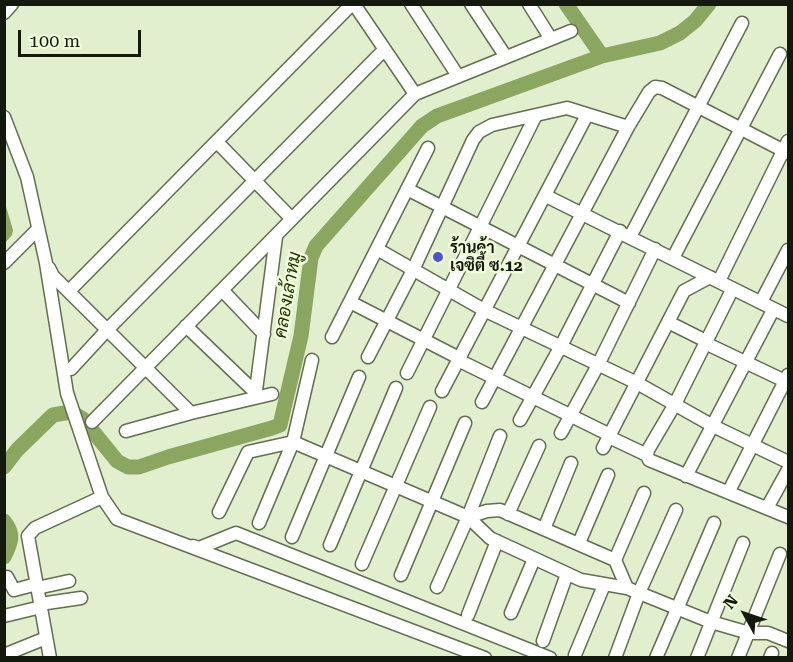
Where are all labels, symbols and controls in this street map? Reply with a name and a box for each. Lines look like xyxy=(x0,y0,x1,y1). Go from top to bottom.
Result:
scale bar xyxy=(21,18,144,56)
text: 100 m xyxy=(29,30,80,51)
place label: ร้านค้า เจซิตี้ ซ.12 xyxy=(450,238,523,276)
water label: คลองเล้าหมู xyxy=(270,250,306,340)
marker: ร้านค้า เจซิตี้ ซ.12 xyxy=(431,250,445,264)
north arrow xyxy=(715,584,775,644)
text: N xyxy=(720,591,742,613)

